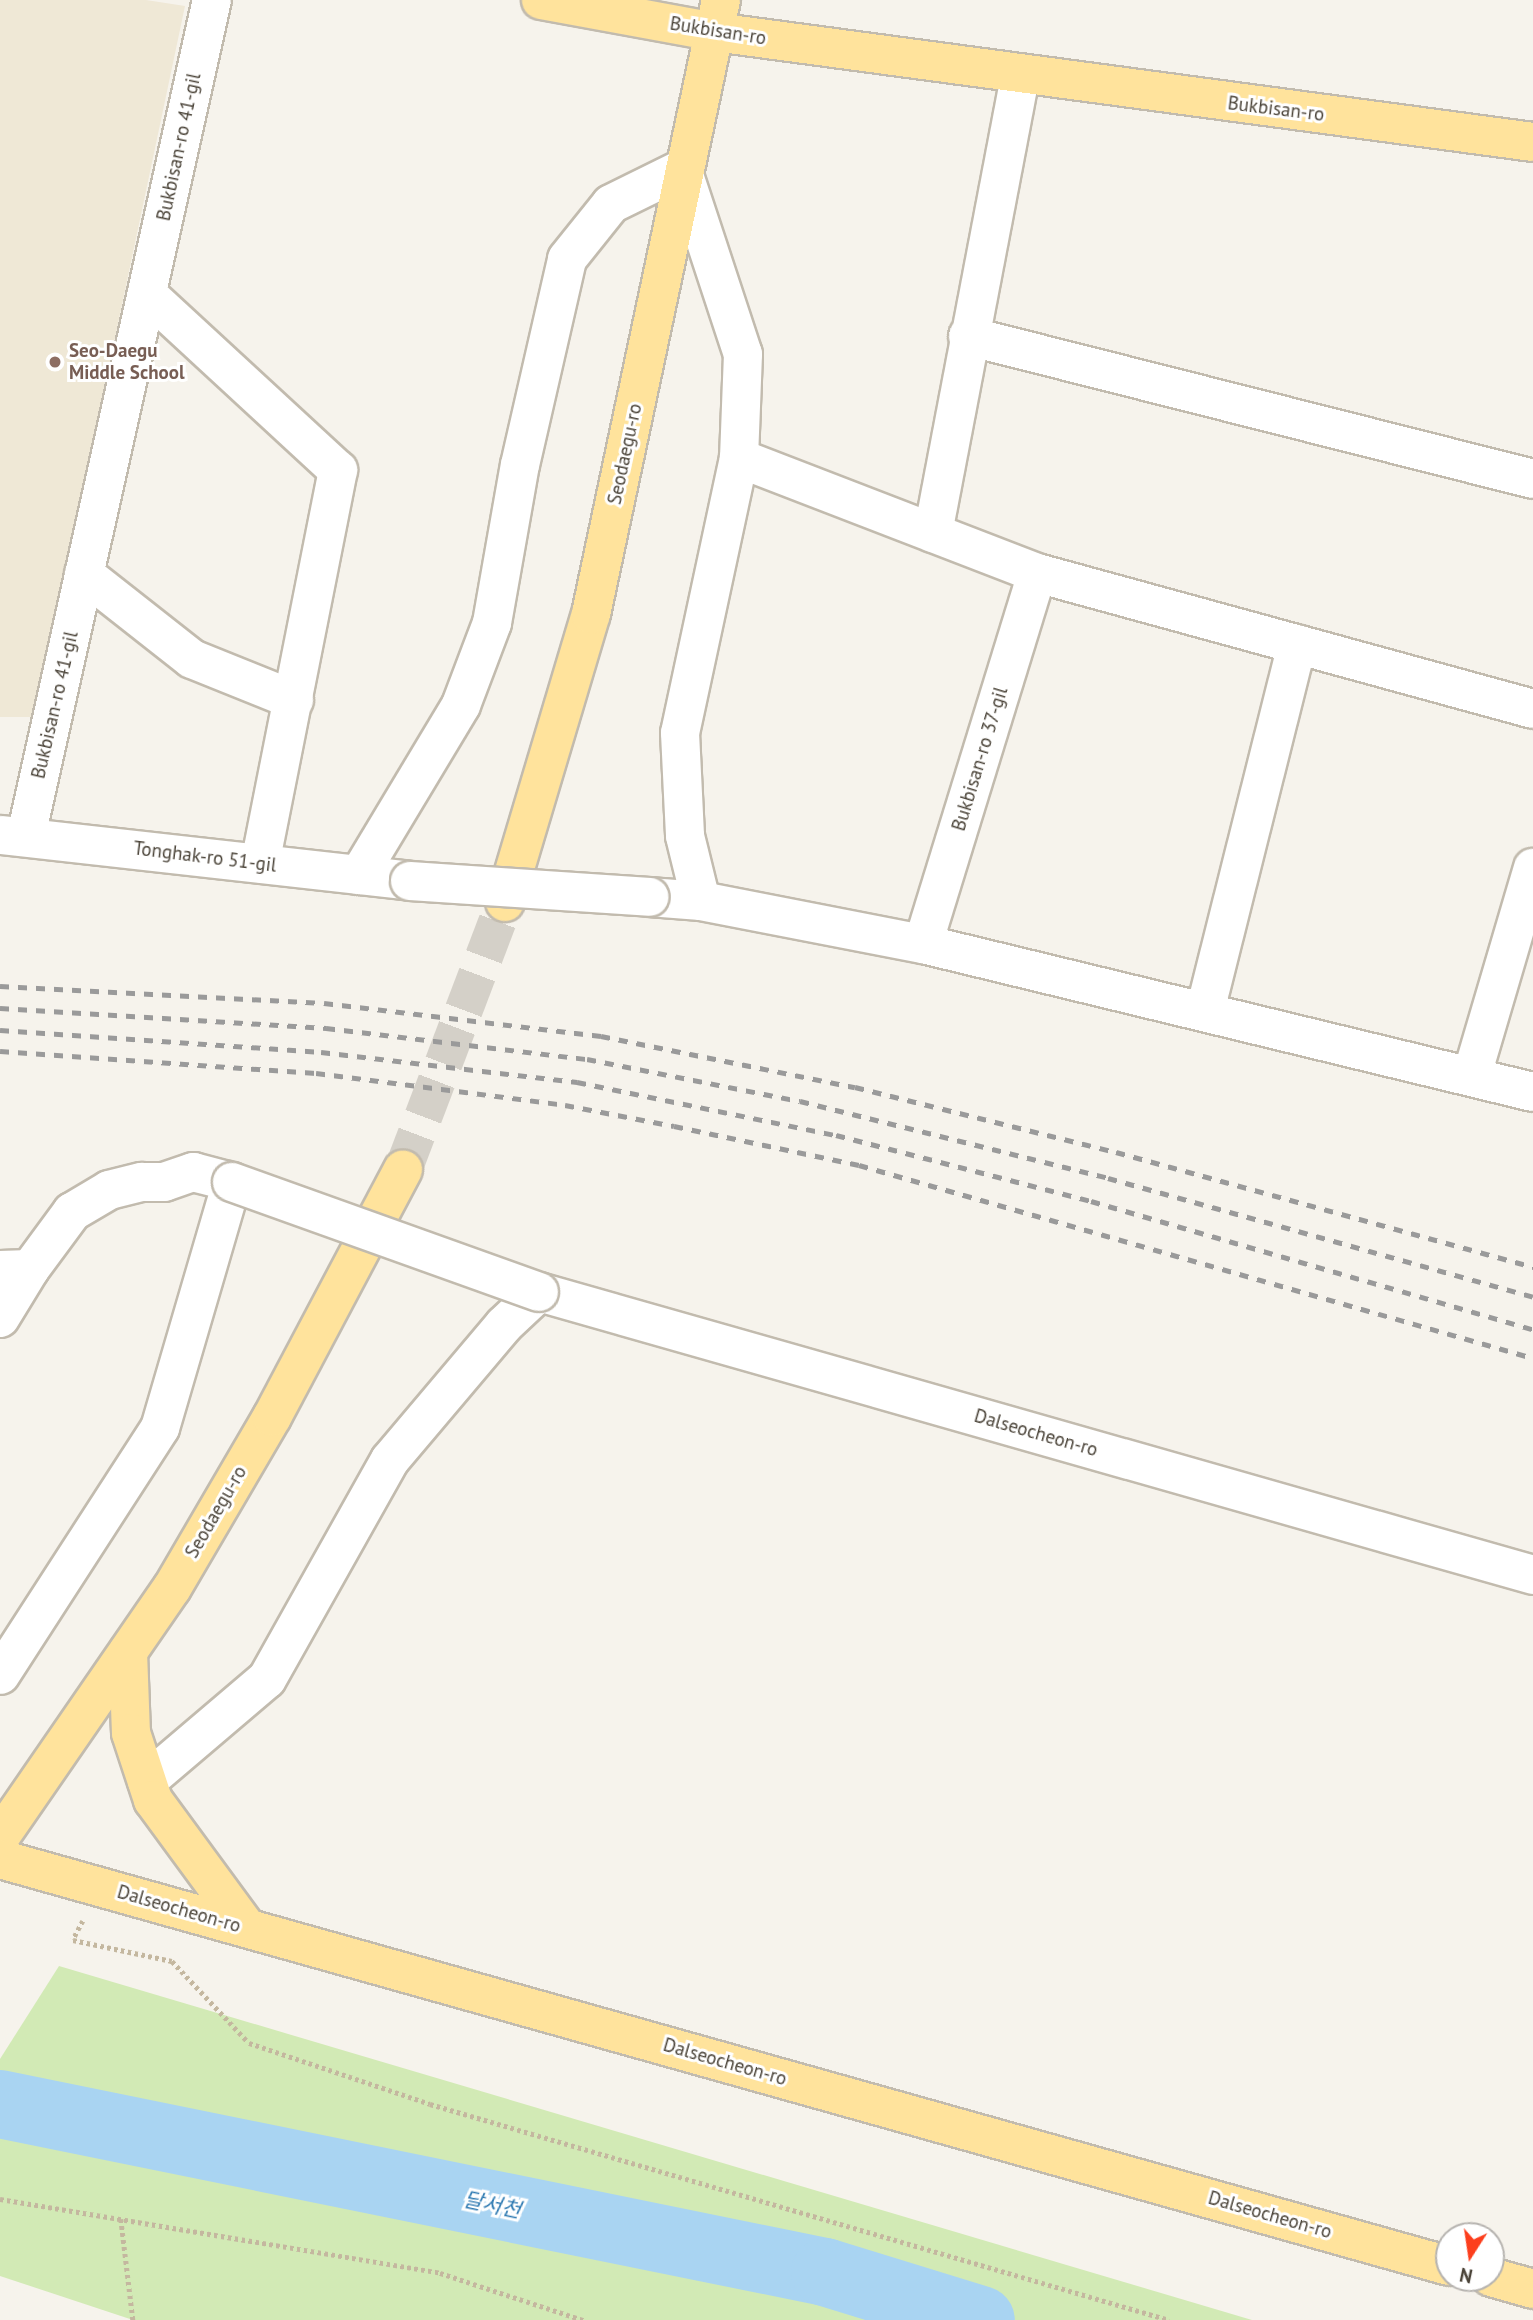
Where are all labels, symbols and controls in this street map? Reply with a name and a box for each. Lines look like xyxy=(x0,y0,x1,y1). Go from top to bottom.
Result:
street label: Bukbisan-ro xyxy=(668,12,768,50)
street label: Bukbisan-ro 41-gil xyxy=(152,71,206,223)
street label: Bukbisan-ro xyxy=(1226,92,1326,126)
place label: Seo-Daegu Middle School xyxy=(69,340,184,384)
marker: Seo-Daegu Middle School xyxy=(47,354,63,370)
street label: Seodaegu-ro xyxy=(603,401,647,507)
street label: Bukbisan-ro 41-gil xyxy=(27,629,83,781)
street label: Bukbisan-ro 37-gil xyxy=(947,684,1013,834)
street label: Tonghak-ro 51-gil xyxy=(132,837,278,877)
street label: Dalseocheon-ro xyxy=(972,1404,1100,1462)
street label: Seodaegu-ro xyxy=(180,1462,252,1562)
street label: Dalseocheon-ro xyxy=(115,1880,243,1938)
street label: Dalseocheon-ro xyxy=(661,2033,789,2091)
street label: Dalseocheon-ro xyxy=(1206,2186,1334,2244)
water label: 달서천 xyxy=(461,2187,523,2223)
north arrow xyxy=(1435,2222,1505,2292)
text: N xyxy=(1457,2263,1475,2289)

